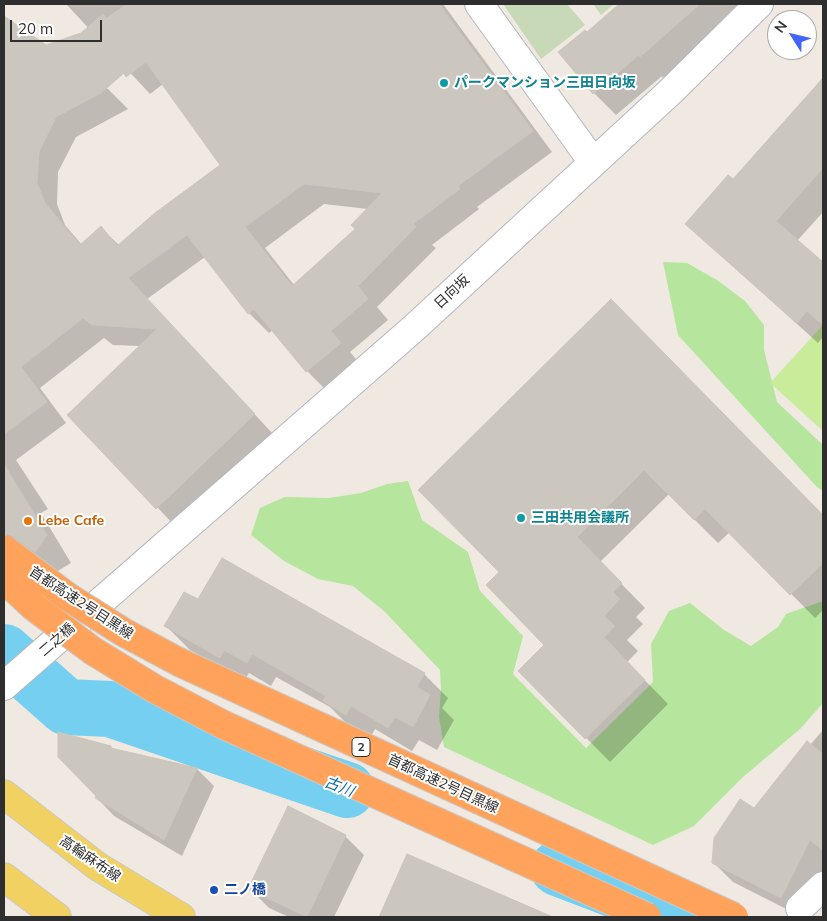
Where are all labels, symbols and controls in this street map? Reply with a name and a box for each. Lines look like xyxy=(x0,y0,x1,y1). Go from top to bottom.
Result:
scale bar xyxy=(12,10,105,42)
north arrow xyxy=(767,10,817,60)
text: N xyxy=(770,17,791,36)
text: 20 m xyxy=(18,19,53,38)
place label: パークマンション三田日向坂 xyxy=(454,75,636,91)
marker: パークマンション三田日向坂 xyxy=(438,77,450,89)
street label: 日向坂 xyxy=(431,272,473,312)
place label: 三田共用会議所 xyxy=(531,510,629,526)
marker: 三田共用会議所 xyxy=(515,512,527,524)
place label: Lebe Cafe xyxy=(38,513,104,529)
marker: Lebe Cafe xyxy=(22,515,34,527)
street label: 首都高速2号目黒線 xyxy=(26,563,136,643)
street label: 二之橋 xyxy=(36,620,78,660)
road number: 2 xyxy=(352,738,370,756)
street label: 首都高速2号目黒線 xyxy=(385,751,501,817)
water label: 古川 xyxy=(322,773,356,801)
street label: 高輪麻布線 xyxy=(56,832,124,886)
place label: 二ノ橋 xyxy=(224,882,266,898)
marker: 二ノ橋 xyxy=(208,884,220,896)

